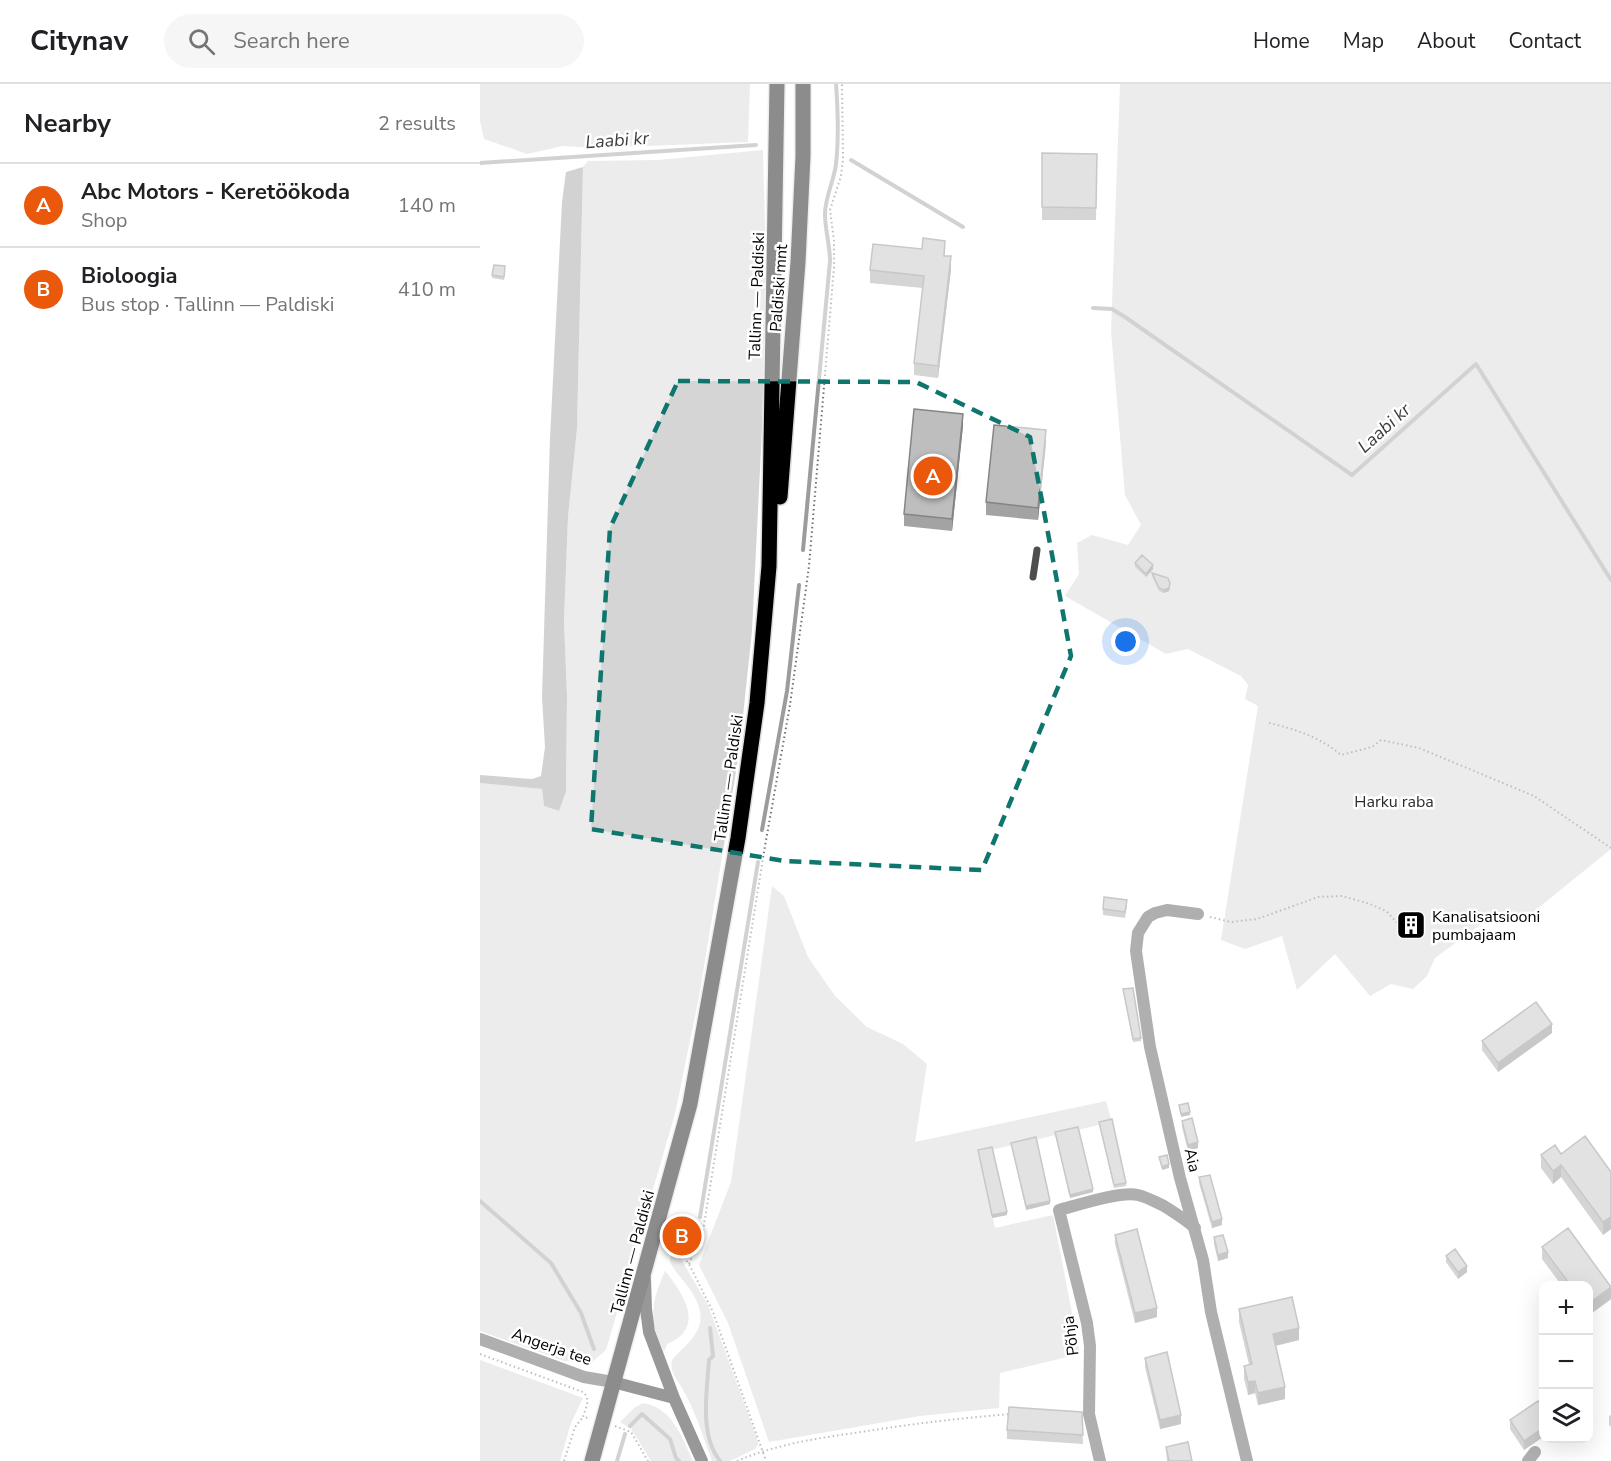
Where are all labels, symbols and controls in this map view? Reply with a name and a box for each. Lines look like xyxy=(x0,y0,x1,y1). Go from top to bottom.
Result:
search box xyxy=(164,14,584,68)
text: Citynav xyxy=(30,22,128,60)
icon: search xyxy=(185,25,218,58)
text: Search here xyxy=(233,26,350,56)
text: Home xyxy=(1253,27,1310,55)
text: Map xyxy=(1343,27,1384,55)
text: About xyxy=(1417,27,1475,55)
text: Contact xyxy=(1508,27,1581,55)
text: Nearby xyxy=(24,106,111,141)
text: 2 results xyxy=(378,110,456,137)
water label: Laabi kr xyxy=(584,126,650,154)
text: Abc Motors - Keretöökoda xyxy=(81,177,350,207)
text: A xyxy=(36,192,51,219)
text: 140 m xyxy=(398,192,456,219)
text: Shop xyxy=(81,207,127,234)
street label: Tallinn — Paldiski xyxy=(744,232,770,360)
street label: Paldiski mnt xyxy=(765,243,793,333)
text: Bioloogia xyxy=(81,261,178,291)
text: B xyxy=(37,276,50,303)
text: 410 m xyxy=(398,276,456,303)
text: Bus stop · Tallinn — Paldiski xyxy=(81,291,334,318)
water label: Laabi kr xyxy=(1352,397,1416,458)
pin: A xyxy=(914,454,952,498)
your location xyxy=(1111,627,1140,656)
street label: Tallinn — Paldiski xyxy=(709,713,749,843)
park label: Harku raba xyxy=(1354,791,1434,813)
place label: Kanalisatsiooni pumbajaam xyxy=(1432,906,1540,946)
building icon: Kanalisatsiooni pumbajaam xyxy=(1395,909,1427,941)
street label: Aia xyxy=(1179,1146,1205,1174)
street label: Tallinn — Paldiski xyxy=(606,1188,660,1317)
pin: B xyxy=(662,1214,702,1258)
map controls xyxy=(1539,1281,1593,1443)
button: + xyxy=(1539,1281,1593,1335)
street label: Põhja xyxy=(1058,1315,1084,1357)
street label: Angerja tee xyxy=(509,1323,595,1371)
button: − xyxy=(1539,1335,1593,1389)
button: layers xyxy=(1539,1389,1593,1443)

